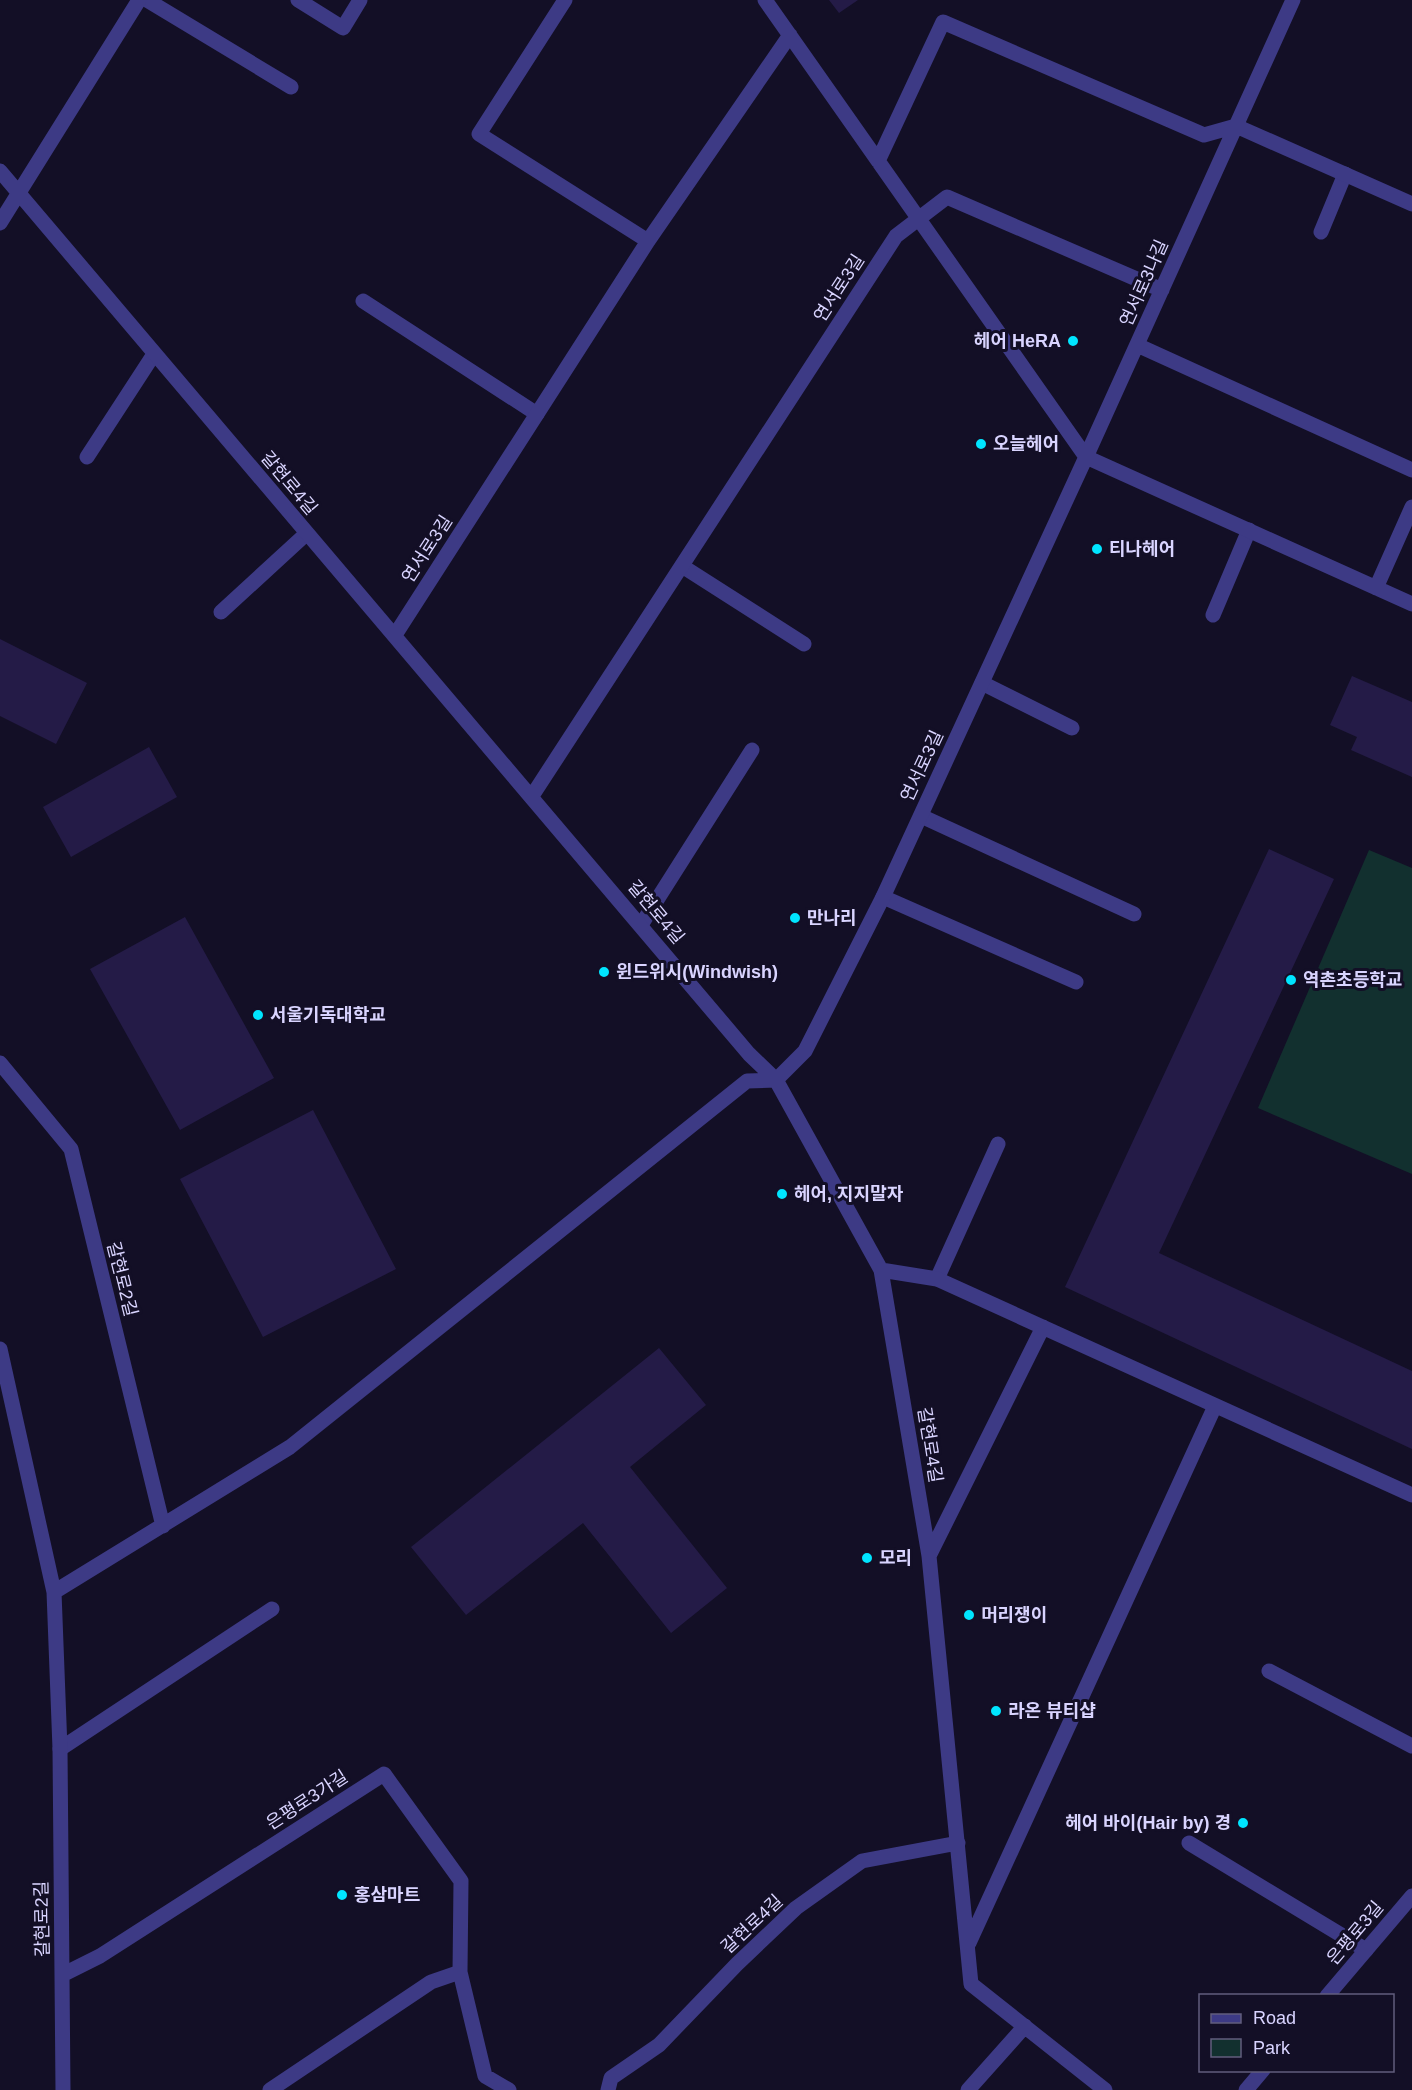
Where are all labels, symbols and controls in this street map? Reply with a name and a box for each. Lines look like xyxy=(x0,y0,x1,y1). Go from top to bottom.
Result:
street label: 연서로3나길 xyxy=(1116,237,1172,329)
street label: 연서로3길 xyxy=(810,251,868,325)
place label: 헤어 HeRA xyxy=(974,331,1061,351)
marker: 헤어 HeRA xyxy=(1066,334,1080,348)
place label: 오늘헤어 xyxy=(993,434,1059,454)
marker: 오늘헤어 xyxy=(974,437,988,451)
street label: 갈현로4길 xyxy=(257,447,321,519)
street label: 연서로3길 xyxy=(398,512,456,586)
place label: 티나헤어 xyxy=(1109,539,1175,559)
marker: 티나헤어 xyxy=(1090,542,1104,556)
street label: 연서로3길 xyxy=(897,727,947,805)
street label: 갈현로4길 xyxy=(624,876,688,948)
place label: 만나리 xyxy=(807,908,857,928)
marker: 만나리 xyxy=(788,911,802,925)
place label: 윈드위시(Windwish) xyxy=(616,962,778,982)
marker: 윈드위시(Windwish) xyxy=(597,965,611,979)
place label: 역촌초등학교 xyxy=(1303,970,1402,990)
marker: 역촌초등학교 xyxy=(1284,973,1298,987)
place label: 서울기독대학교 xyxy=(270,1005,386,1025)
marker: 서울기독대학교 xyxy=(251,1008,265,1022)
place label: 헤어, 지지말자 xyxy=(794,1184,904,1204)
marker: 헤어, 지지말자 xyxy=(775,1187,789,1201)
street label: 갈현로2길 xyxy=(103,1240,141,1318)
street label: 갈현로4길 xyxy=(914,1406,946,1484)
place label: 모리 xyxy=(879,1548,912,1568)
marker: 모리 xyxy=(860,1551,874,1565)
place label: 머리쟁이 xyxy=(981,1605,1047,1625)
marker: 머리쟁이 xyxy=(962,1608,976,1622)
place label: 라온 뷰티샵 xyxy=(1008,1701,1096,1721)
marker: 라온 뷰티샵 xyxy=(989,1704,1003,1718)
street label: 은평로3가길 xyxy=(263,1766,351,1834)
place label: 헤어 바이(Hair by) 경 xyxy=(1065,1813,1231,1833)
marker: 헤어 바이(Hair by) 경 xyxy=(1236,1816,1250,1830)
street label: 갈현로2길 xyxy=(31,1881,53,1957)
place label: 홍삼마트 xyxy=(354,1885,420,1905)
marker: 홍삼마트 xyxy=(335,1888,349,1902)
street label: 갈현로4길 xyxy=(717,1891,787,1957)
street label: 은평로3길 xyxy=(1323,1897,1387,1969)
legend xyxy=(1199,1994,1394,2072)
text: Road xyxy=(1253,2008,1296,2028)
text: Park xyxy=(1253,2038,1291,2058)

